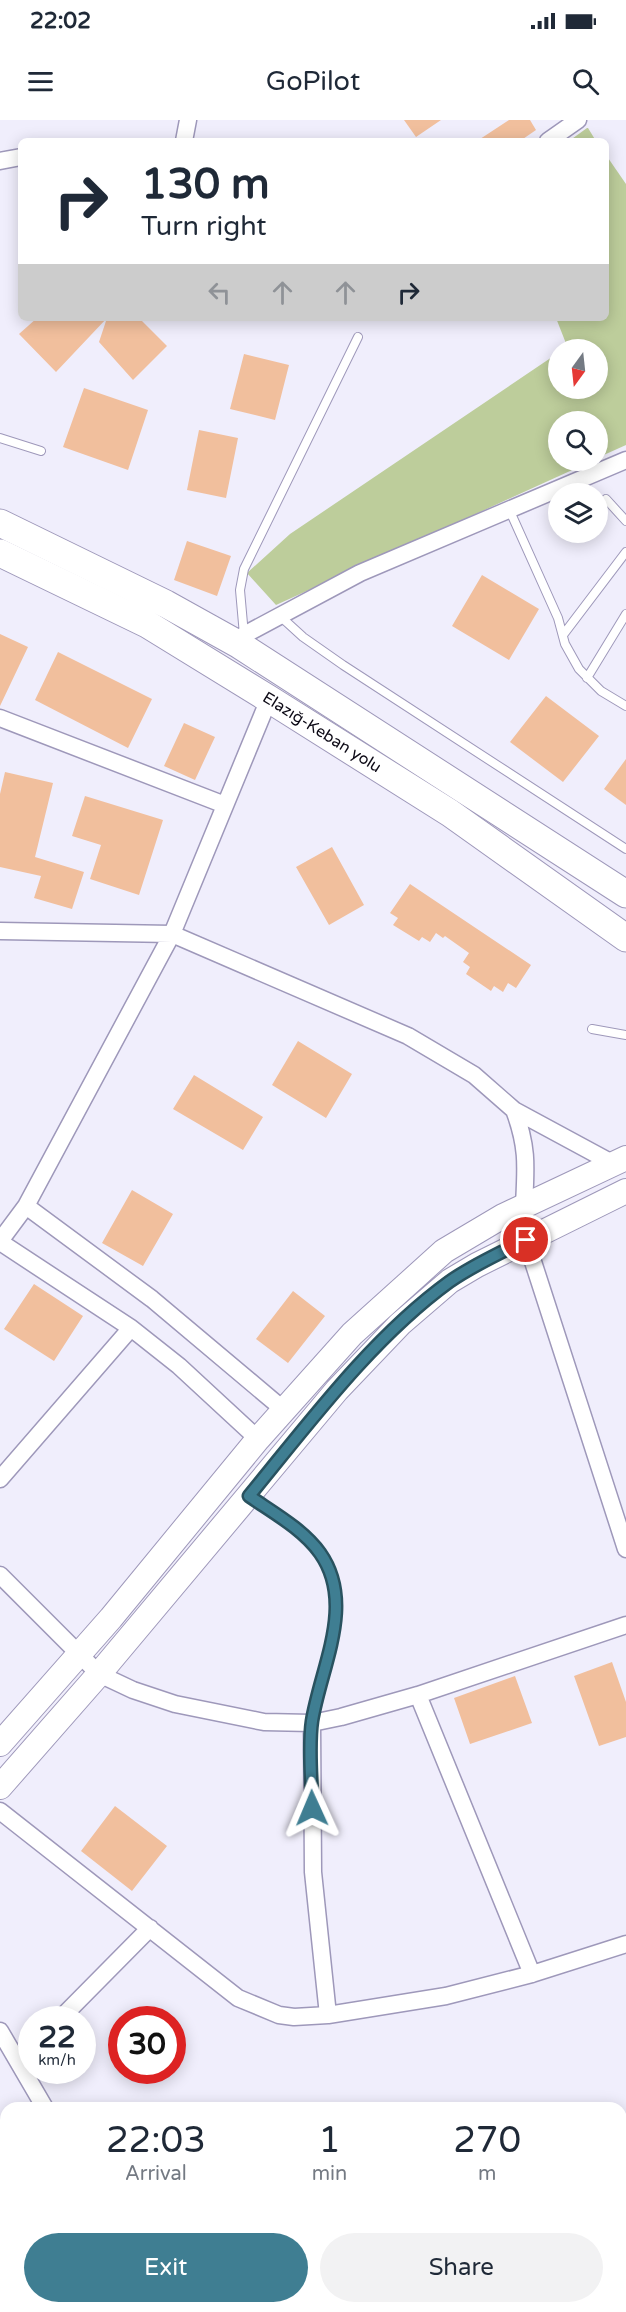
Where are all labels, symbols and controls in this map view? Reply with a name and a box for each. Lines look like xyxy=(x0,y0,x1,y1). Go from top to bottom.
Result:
text: 22:02 xyxy=(30,8,91,34)
icon: menu xyxy=(24,65,57,98)
text: GoPilot xyxy=(266,65,360,98)
icon: search xyxy=(569,65,602,98)
text: 130 m xyxy=(141,159,270,210)
icon: right xyxy=(42,162,120,240)
text: Turn right xyxy=(141,210,267,243)
icon: left xyxy=(203,276,236,309)
icon: ahead xyxy=(266,276,299,309)
icon: ahead xyxy=(329,276,362,309)
icon: right xyxy=(392,276,425,309)
north arrow xyxy=(548,339,608,399)
map controls xyxy=(548,339,608,543)
button: search xyxy=(548,411,608,471)
button: layers xyxy=(548,483,608,543)
street label: Elazığ-Keban yolu xyxy=(259,687,385,777)
pin xyxy=(500,1214,551,1265)
icon: arrive xyxy=(509,1223,542,1256)
position arrow xyxy=(280,1776,344,1840)
speed limit sign: 30 xyxy=(108,2006,186,2084)
text: 22 xyxy=(38,2019,76,2056)
text: km/h xyxy=(38,2051,76,2069)
text: 22:03 xyxy=(106,2119,206,2162)
text: 1 xyxy=(318,2119,341,2162)
text: 270 xyxy=(453,2119,521,2162)
text: Arrival xyxy=(125,2162,187,2186)
text: min xyxy=(312,2162,347,2186)
text: m xyxy=(478,2162,496,2186)
button: Exit xyxy=(24,2233,308,2302)
button: Share xyxy=(320,2233,603,2302)

